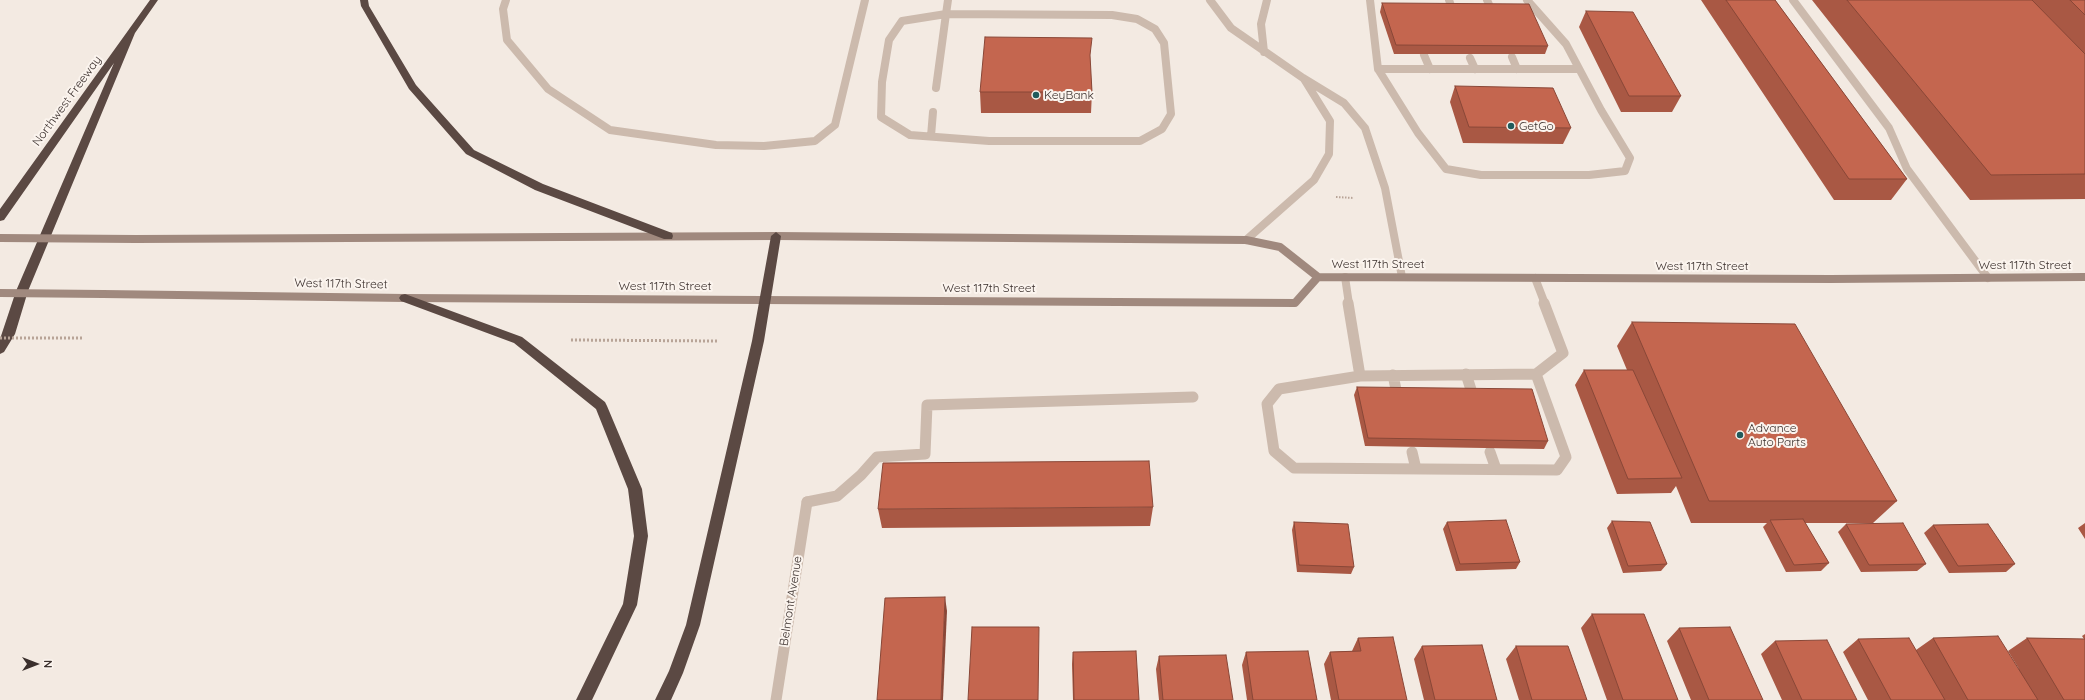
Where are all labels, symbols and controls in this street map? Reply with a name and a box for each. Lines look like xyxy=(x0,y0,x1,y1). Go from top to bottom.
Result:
street label: Northwest Freeway xyxy=(29,53,105,149)
place label: KeyBank xyxy=(1044,88,1094,102)
marker: KeyBank xyxy=(1031,90,1041,100)
place label: GetGo xyxy=(1519,119,1554,133)
marker: GetGo xyxy=(1506,121,1516,131)
street label: West 117th Street xyxy=(1331,257,1425,271)
street label: West 117th Street xyxy=(1978,258,2072,272)
street label: West 117th Street xyxy=(1655,259,1749,273)
street label: West 117th Street xyxy=(294,276,388,292)
street label: West 117th Street xyxy=(618,279,712,293)
street label: West 117th Street xyxy=(942,281,1036,295)
place label: Advance Auto Parts xyxy=(1748,421,1806,449)
marker: Advance Auto Parts xyxy=(1735,430,1745,440)
street label: Belmont Avenue xyxy=(777,555,805,647)
north arrow xyxy=(16,644,56,684)
text: N xyxy=(41,660,55,668)

